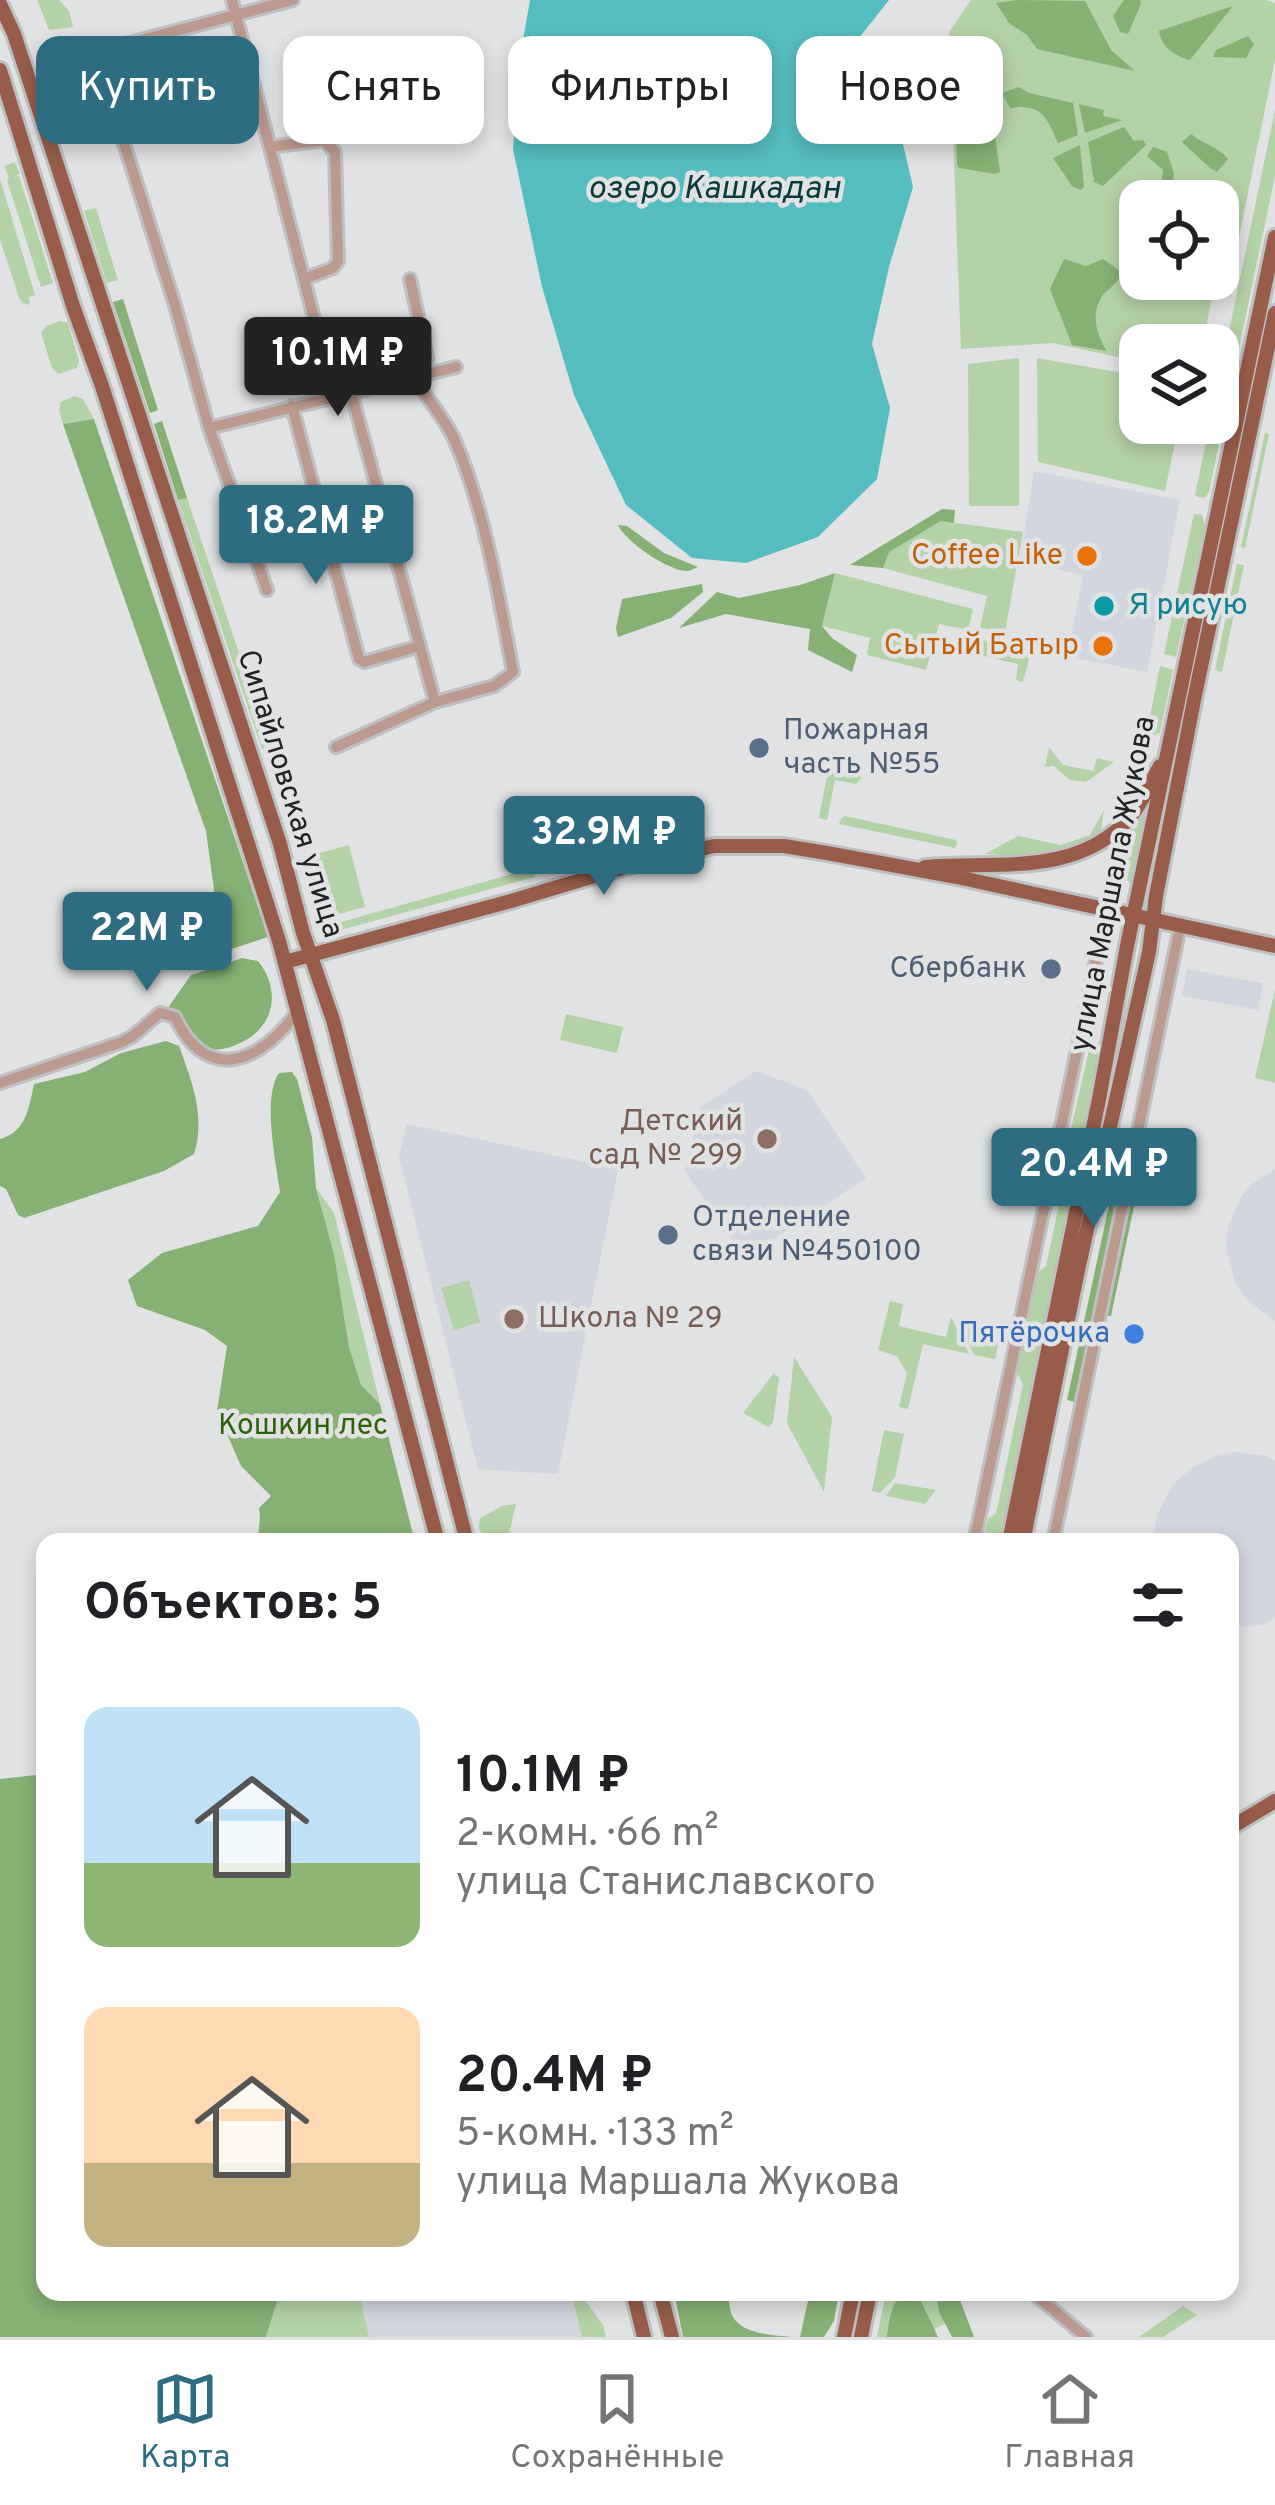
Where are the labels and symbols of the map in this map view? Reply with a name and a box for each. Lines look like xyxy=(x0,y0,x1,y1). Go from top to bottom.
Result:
water label: озеро Кашкадан xyxy=(588,169,841,211)
pin: 10.1M ₽ xyxy=(227,317,449,419)
pin: 18.2M ₽ xyxy=(205,485,427,587)
place label: Coffee Like xyxy=(911,538,1063,575)
marker: Coffee Like xyxy=(1074,543,1100,569)
place label: Я рисую xyxy=(1128,588,1248,625)
marker: Я рисую xyxy=(1091,593,1117,619)
place label: Сытый Батыр xyxy=(884,628,1079,665)
marker: Сытый Батыр xyxy=(1090,633,1116,659)
street label: Сипайловская улица xyxy=(228,646,350,942)
place label: Пожарная часть №55 xyxy=(783,713,941,784)
street label: улица Маршала Жукова xyxy=(1063,713,1165,1055)
marker: Пожарная часть №55 xyxy=(746,735,772,761)
pin: 32.9M ₽ xyxy=(493,796,715,898)
pin: 22M ₽ xyxy=(63,892,231,994)
place label: Сбербанк xyxy=(889,951,1027,988)
marker: Сбербанк xyxy=(1038,956,1064,982)
place label: Детский сад № 299 xyxy=(589,1104,743,1175)
marker: Детский сад № 299 xyxy=(754,1126,780,1152)
pin: 20.4M ₽ xyxy=(983,1128,1205,1230)
place label: Отделение связи №450100 xyxy=(692,1200,922,1271)
marker: Отделение связи №450100 xyxy=(655,1222,681,1248)
place label: Школа № 29 xyxy=(538,1301,723,1338)
marker: Школа № 29 xyxy=(501,1306,527,1332)
place label: Пятёрочка xyxy=(958,1316,1110,1353)
marker: Пятёрочка xyxy=(1121,1321,1147,1347)
park label: Кошкин лес xyxy=(218,1408,388,1445)

